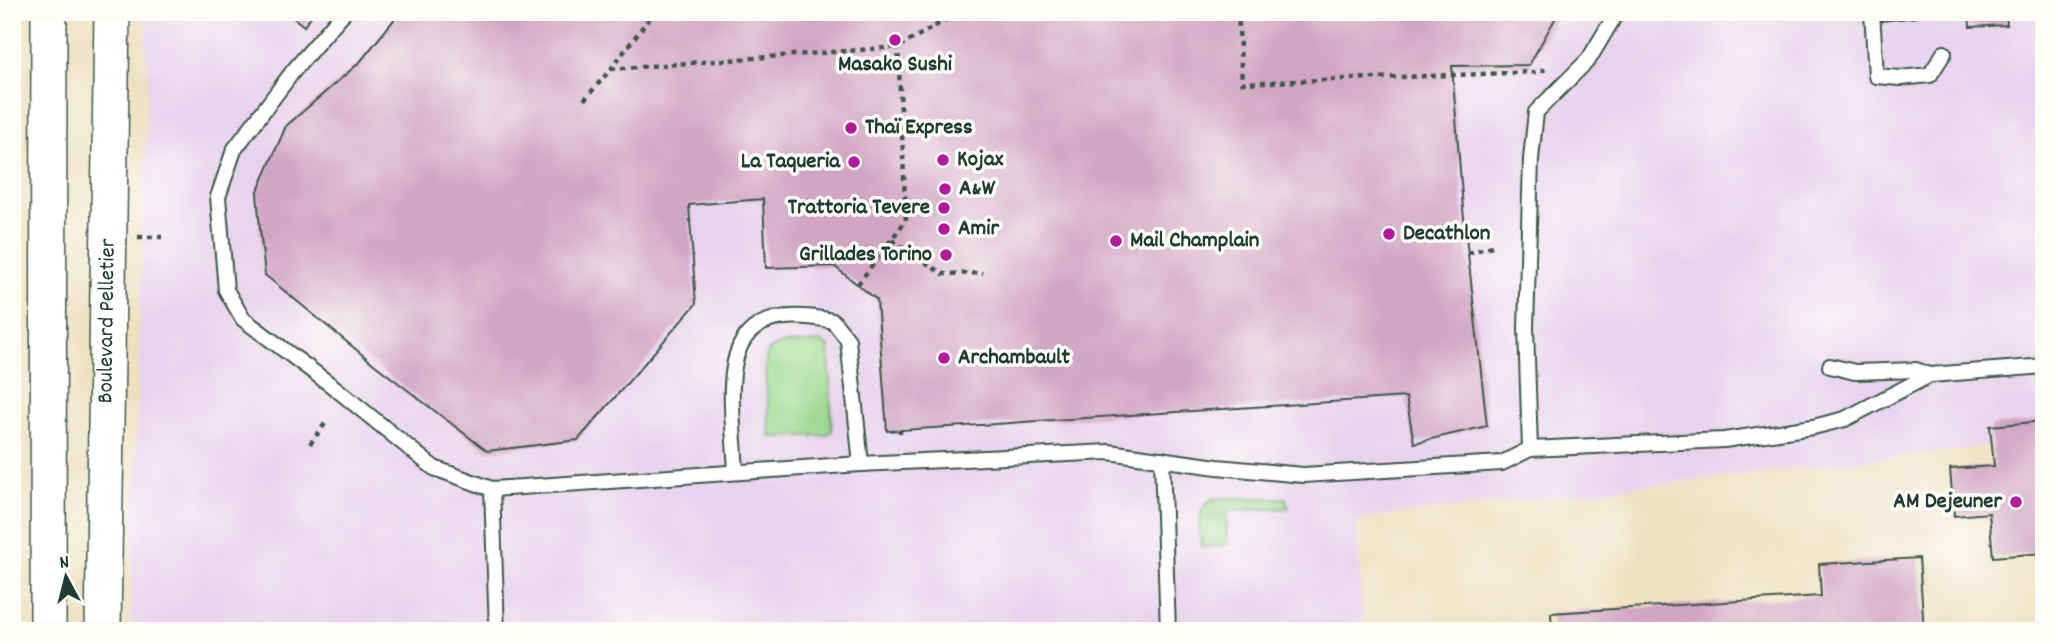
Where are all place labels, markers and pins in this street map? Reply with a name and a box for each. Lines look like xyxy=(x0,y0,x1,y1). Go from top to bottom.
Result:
marker: Masako Sushi xyxy=(887,32,903,48)
place label: Masako Sushi xyxy=(838,49,953,82)
place label: Thaï Express xyxy=(865,112,973,145)
marker: Thaï Express xyxy=(843,120,859,136)
place label: Kojax xyxy=(957,144,1004,177)
place label: La Taqueria xyxy=(741,146,841,179)
marker: Kojax xyxy=(935,152,951,168)
marker: La Taqueria xyxy=(846,154,862,170)
place label: A&W xyxy=(959,173,996,206)
marker: A&W xyxy=(937,181,953,197)
place label: Trattoria Tevere xyxy=(788,192,930,225)
marker: Trattoria Tevere xyxy=(936,200,952,216)
place label: Amir xyxy=(958,213,1000,246)
place label: Decathlon xyxy=(1403,218,1491,251)
marker: Amir xyxy=(936,221,952,237)
place label: Mail Champlain xyxy=(1130,225,1260,258)
marker: Decathlon xyxy=(1381,226,1397,242)
marker: Mail Champlain xyxy=(1108,233,1124,249)
place label: Grillades Torino xyxy=(799,239,932,272)
marker: Grillades Torino xyxy=(938,247,954,263)
place label: Archambault xyxy=(958,342,1071,375)
marker: Archambault xyxy=(936,350,952,366)
place label: AM Dejeuner xyxy=(1893,486,2002,519)
marker: AM Dejeuner xyxy=(2008,494,2024,510)

